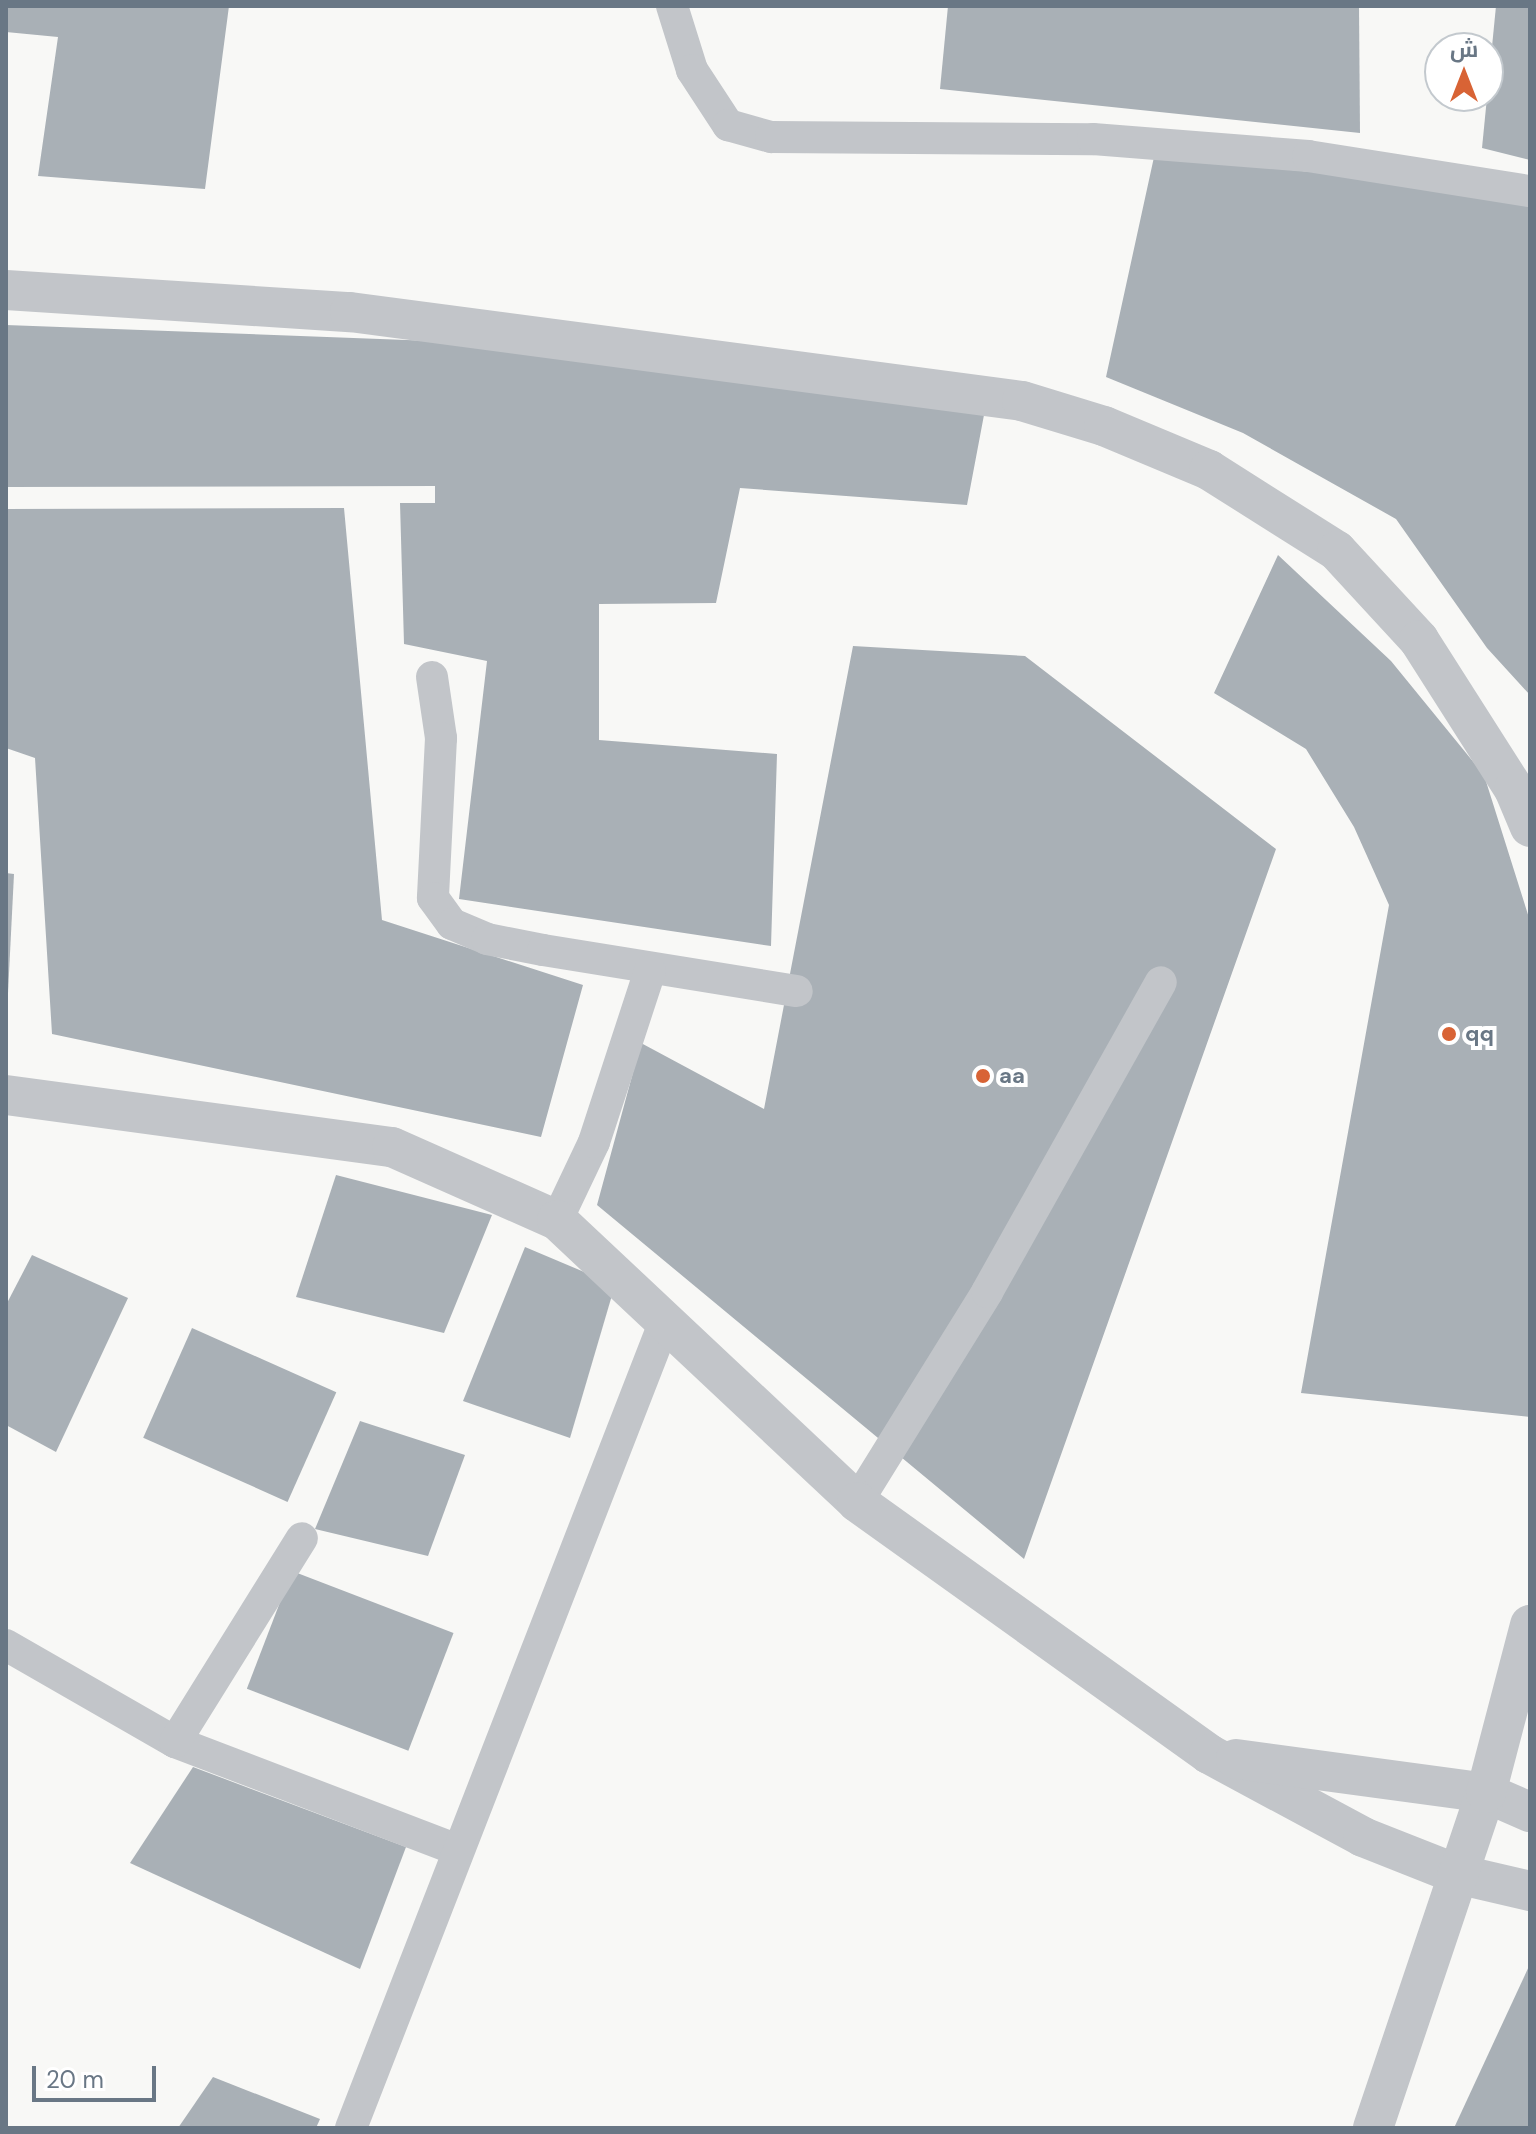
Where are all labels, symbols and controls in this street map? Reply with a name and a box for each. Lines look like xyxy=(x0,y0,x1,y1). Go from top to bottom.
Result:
north arrow xyxy=(1424,32,1504,112)
text: ش xyxy=(1450,35,1478,64)
place label: qq xyxy=(1465,1021,1494,1047)
marker: qq xyxy=(1440,1025,1458,1043)
place label: aa xyxy=(999,1063,1025,1089)
marker: aa xyxy=(974,1067,992,1085)
scale bar xyxy=(36,2050,160,2100)
text: 20 m xyxy=(46,2064,104,2095)

